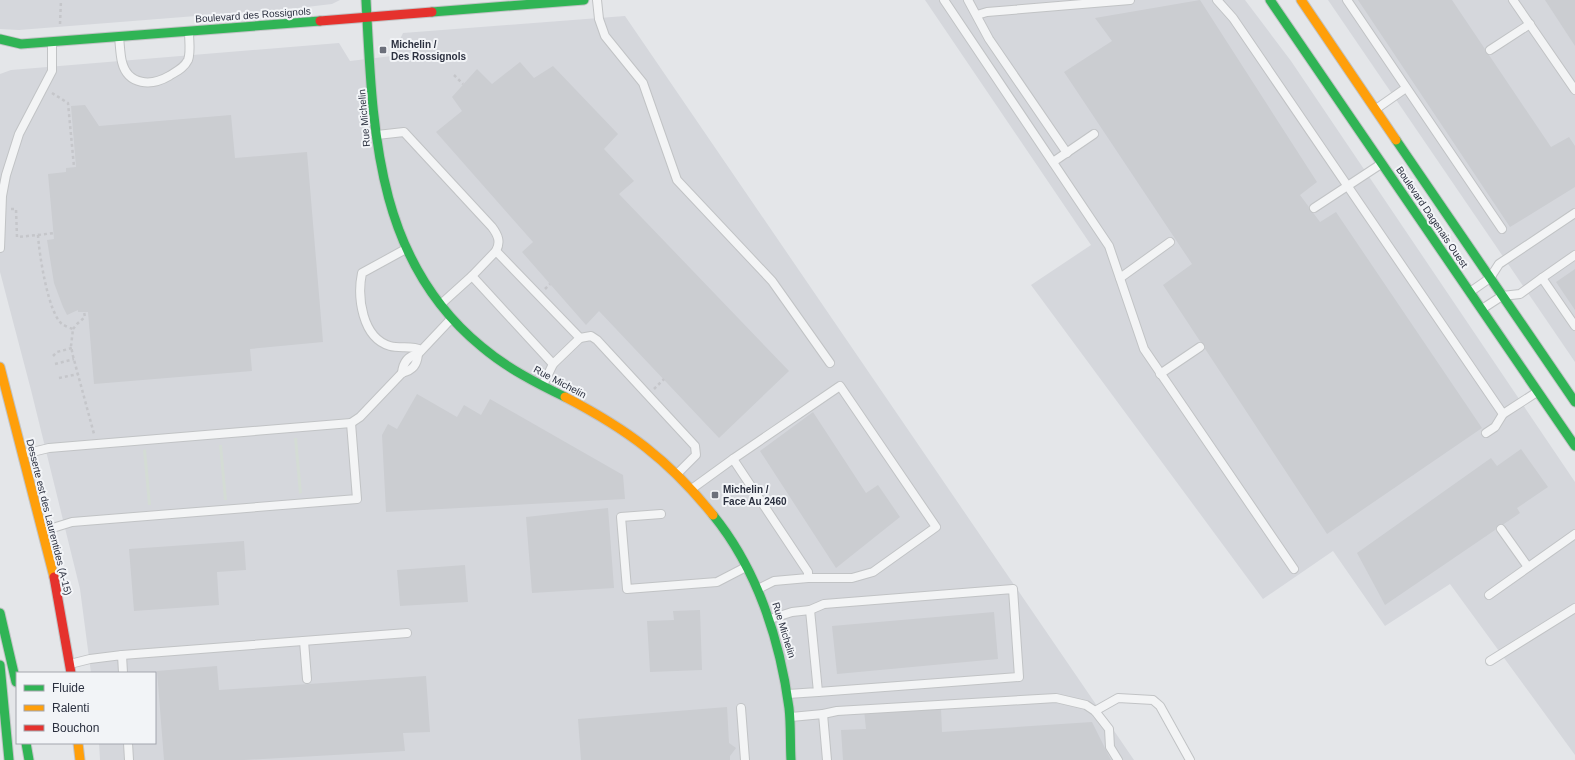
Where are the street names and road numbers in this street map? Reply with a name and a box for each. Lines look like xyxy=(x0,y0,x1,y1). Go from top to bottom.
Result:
street label: Boulevard des Rossignols xyxy=(195,5,311,25)
street label: Rue Michelin xyxy=(356,89,372,147)
street label: Boulevard Dagenais Ouest xyxy=(1394,164,1470,270)
street label: Rue Michelin xyxy=(532,364,588,400)
street label: Desserte est des Laurentides (A-15) xyxy=(24,438,74,596)
street label: Rue Michelin xyxy=(770,601,798,659)

